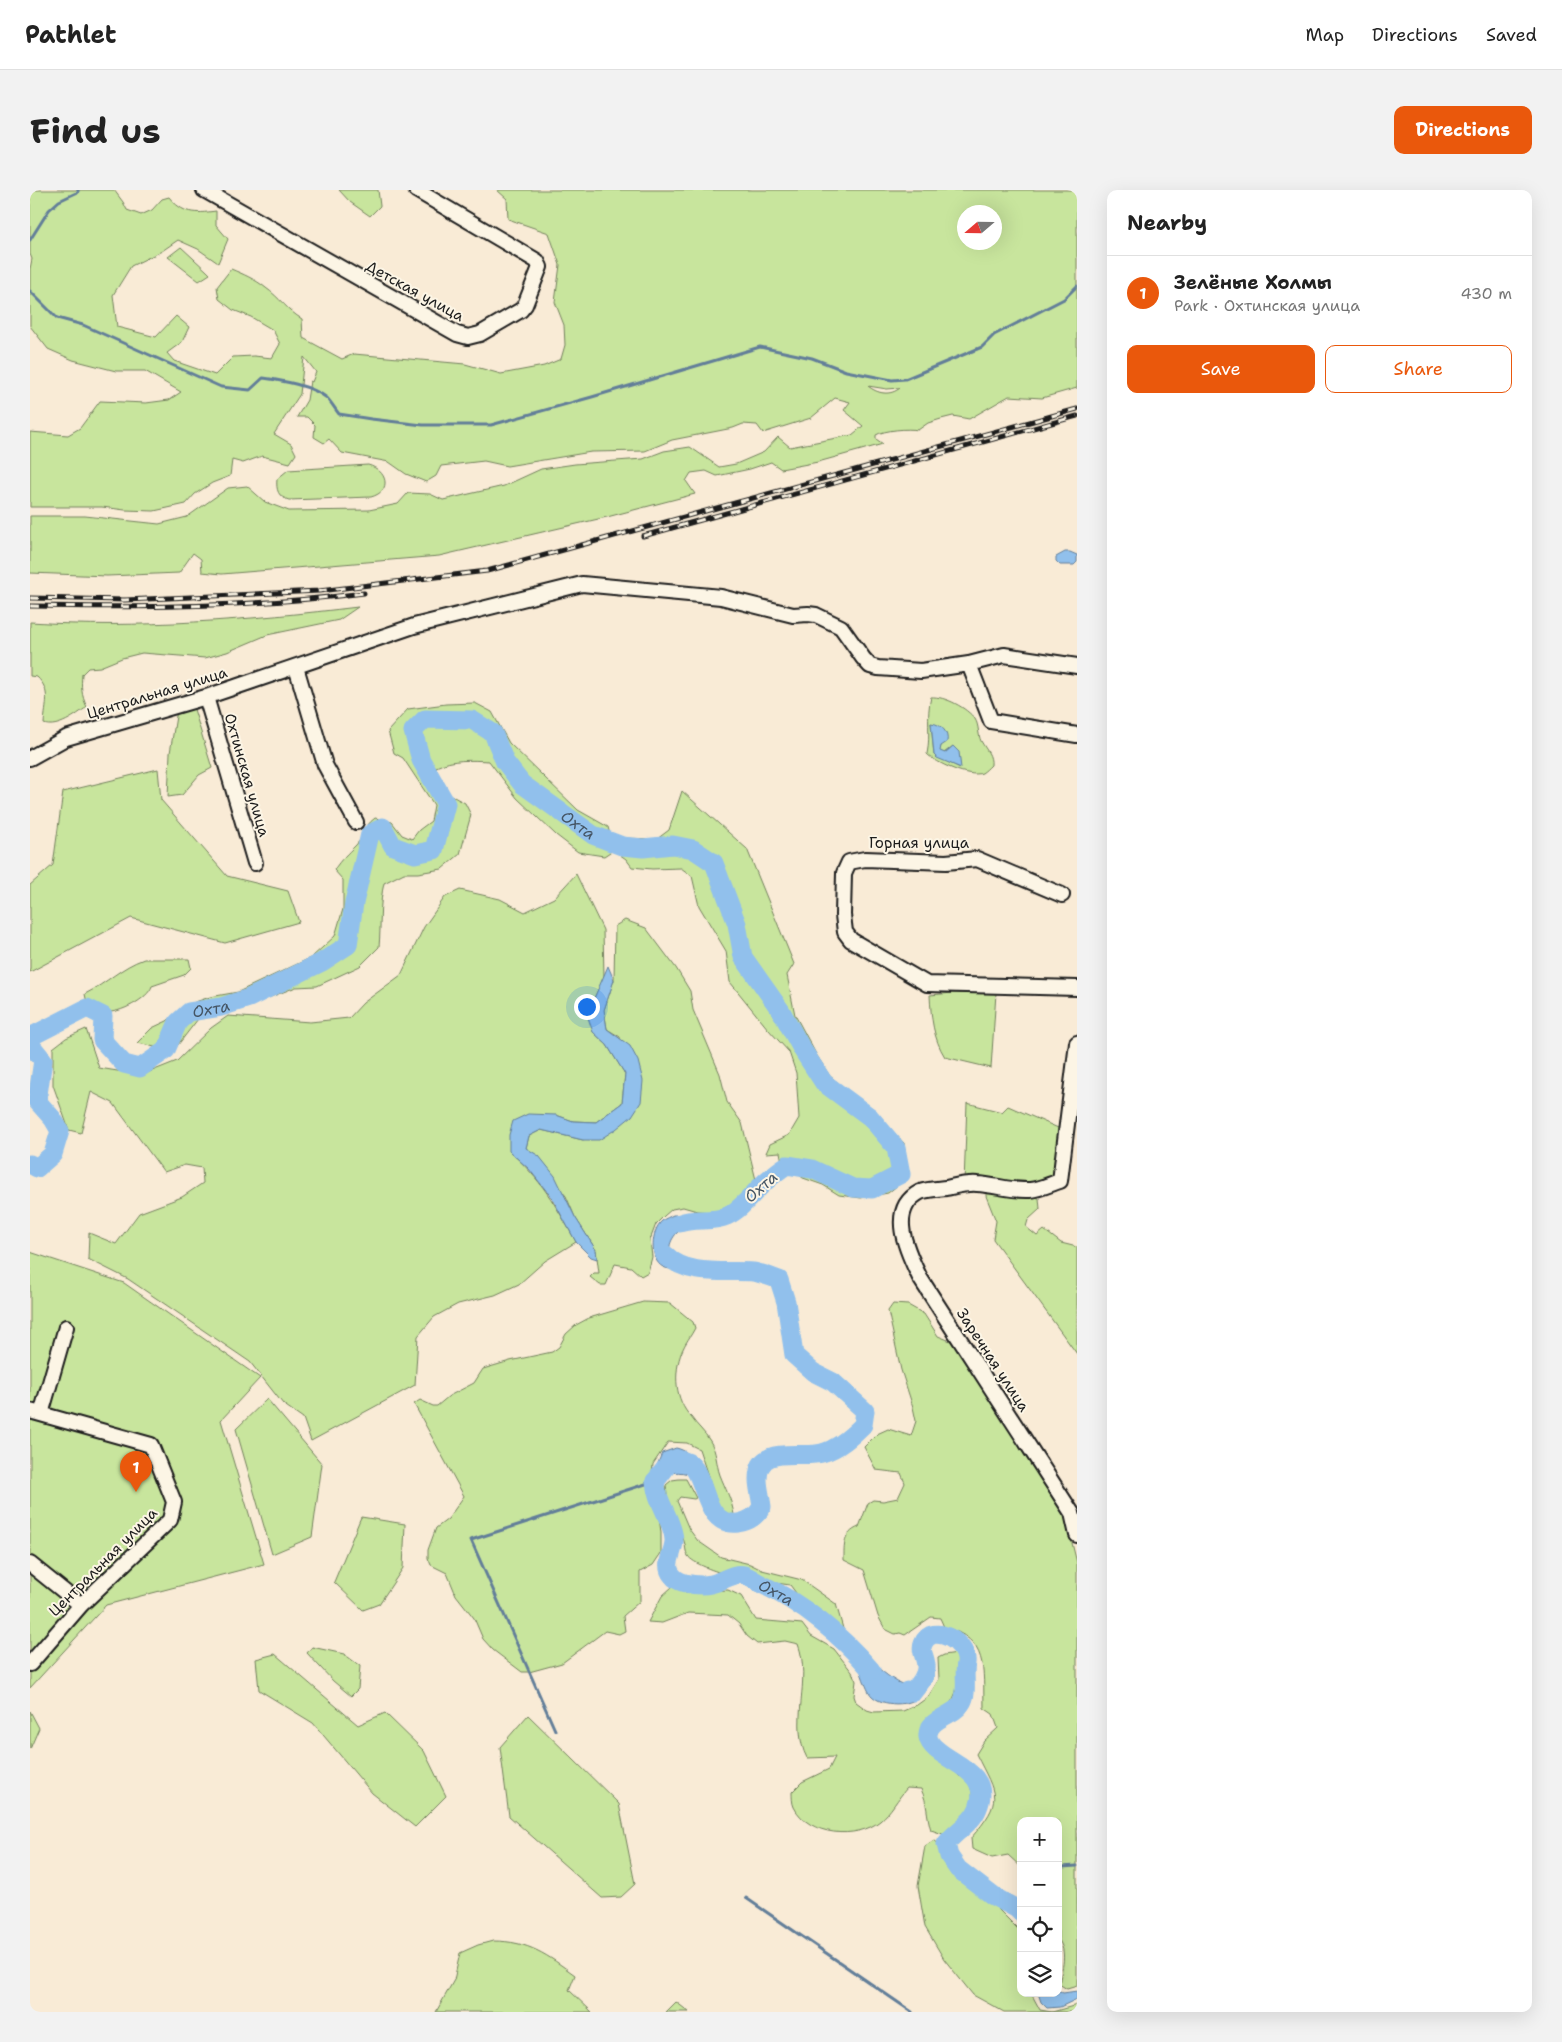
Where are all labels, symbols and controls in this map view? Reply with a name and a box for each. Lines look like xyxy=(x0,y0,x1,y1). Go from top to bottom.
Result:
text: Pathlet xyxy=(25,19,116,51)
text: Map xyxy=(1306,23,1344,47)
text: Directions xyxy=(1372,23,1458,47)
text: Saved xyxy=(1486,23,1537,47)
button: Directions xyxy=(1394,106,1532,154)
text: Find us xyxy=(30,107,161,154)
north arrow xyxy=(957,205,1002,250)
text: Nearby xyxy=(1127,209,1207,237)
street label: Детская улица xyxy=(362,256,468,327)
text: Зелёные Холмы xyxy=(1174,270,1332,295)
text: 1 xyxy=(1139,283,1147,304)
text: 430 m xyxy=(1461,283,1512,304)
text: Park · Охтинская улица xyxy=(1174,295,1360,316)
button: Save xyxy=(1127,345,1315,393)
button: Share xyxy=(1325,345,1512,393)
street label: Центральная улица xyxy=(84,662,230,724)
street label: Охтинская улица xyxy=(220,711,274,840)
water label: Охта xyxy=(557,805,600,844)
street label: Горная улица xyxy=(869,833,970,853)
water label: Охта xyxy=(191,994,232,1022)
your location xyxy=(574,994,600,1020)
water label: Охта xyxy=(740,1167,782,1207)
street label: Заречная улица xyxy=(952,1304,1034,1416)
pin: 1 xyxy=(120,1451,152,1492)
street label: Центральная улица xyxy=(44,1503,162,1621)
water label: Охта xyxy=(755,1574,798,1610)
map controls xyxy=(1017,1817,1062,1997)
button: + xyxy=(1017,1817,1062,1862)
button: − xyxy=(1017,1862,1062,1907)
button: locate xyxy=(1017,1907,1062,1952)
button: layers xyxy=(1017,1952,1062,1997)

